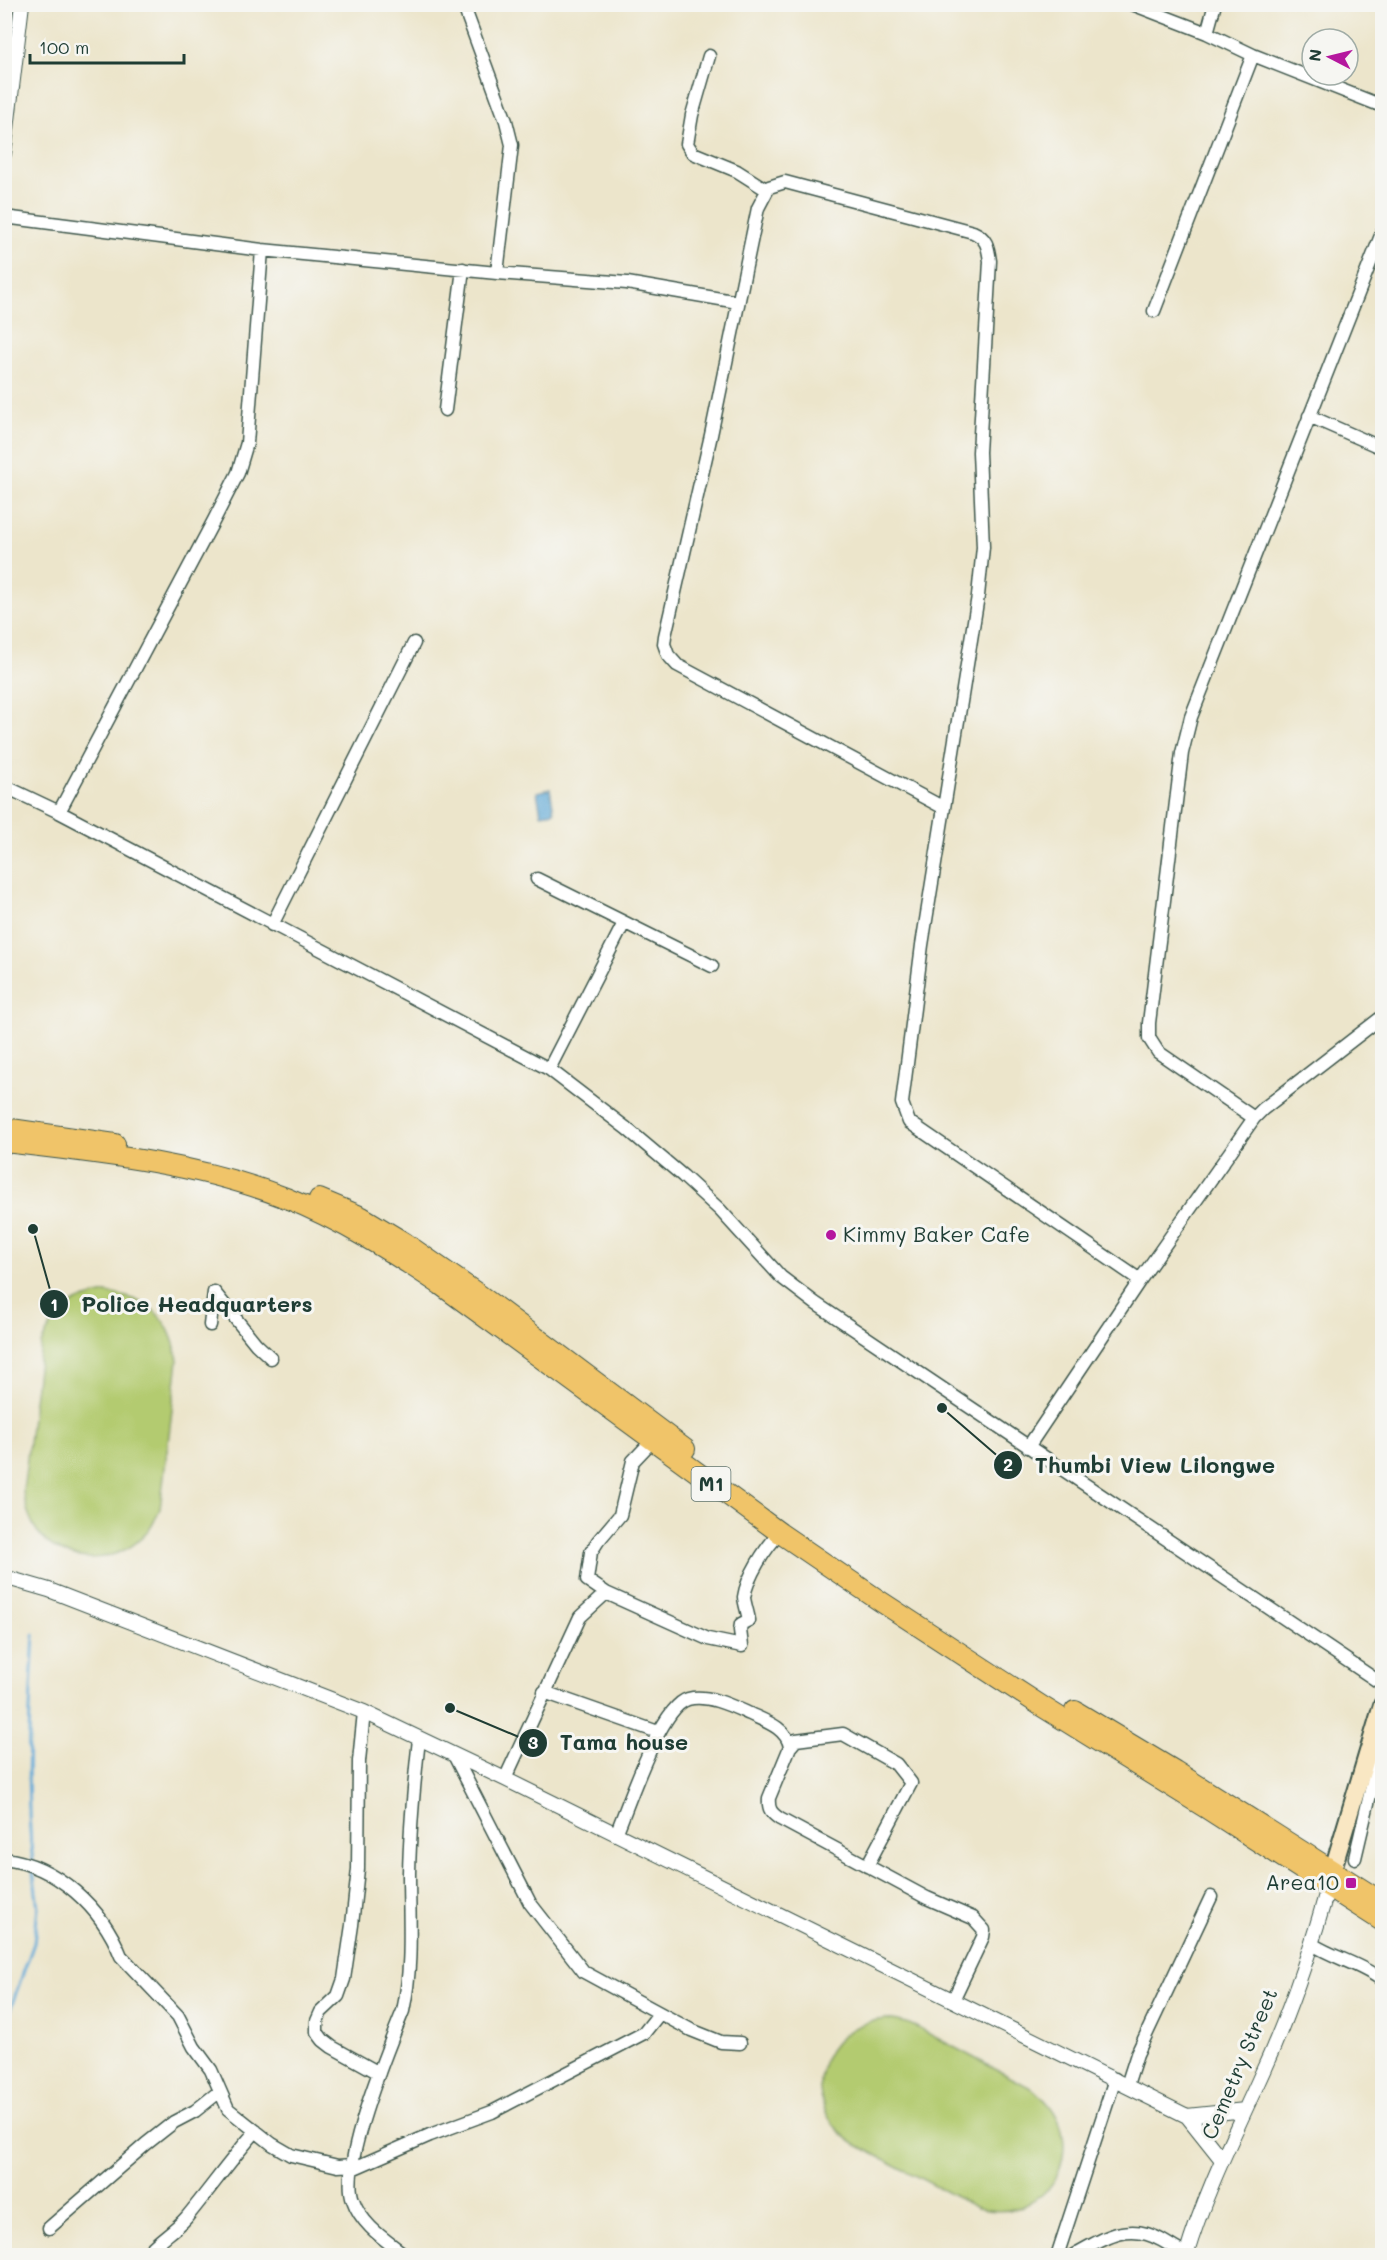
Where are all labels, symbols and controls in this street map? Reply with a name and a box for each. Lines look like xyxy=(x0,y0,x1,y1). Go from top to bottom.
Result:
scale bar xyxy=(30,27,184,65)
north arrow xyxy=(1300,27,1360,87)
text: 100 m xyxy=(39,35,89,59)
text: N xyxy=(1303,48,1326,62)
place label: Kimmy Baker Cafe xyxy=(843,1220,1030,1247)
marker: Kimmy Baker Cafe xyxy=(824,1228,838,1242)
callout: Police Headquarters xyxy=(39,1284,324,1324)
text: Police Headquarters xyxy=(81,1289,313,1318)
text: 1 xyxy=(50,1292,58,1316)
callout: Thumbi View Lilongwe xyxy=(993,1445,1288,1485)
text: Thumbi View Lilongwe xyxy=(1035,1450,1275,1479)
text: 2 xyxy=(1003,1452,1013,1476)
road number: M1 xyxy=(692,1467,730,1501)
callout: Tama house xyxy=(518,1723,701,1763)
text: Tama house xyxy=(560,1727,688,1756)
text: 3 xyxy=(528,1730,539,1754)
place label: Area10 xyxy=(1266,1868,1339,1895)
marker: Area10 xyxy=(1344,1876,1358,1890)
street label: Cemetry Street xyxy=(1195,1984,1283,2143)

